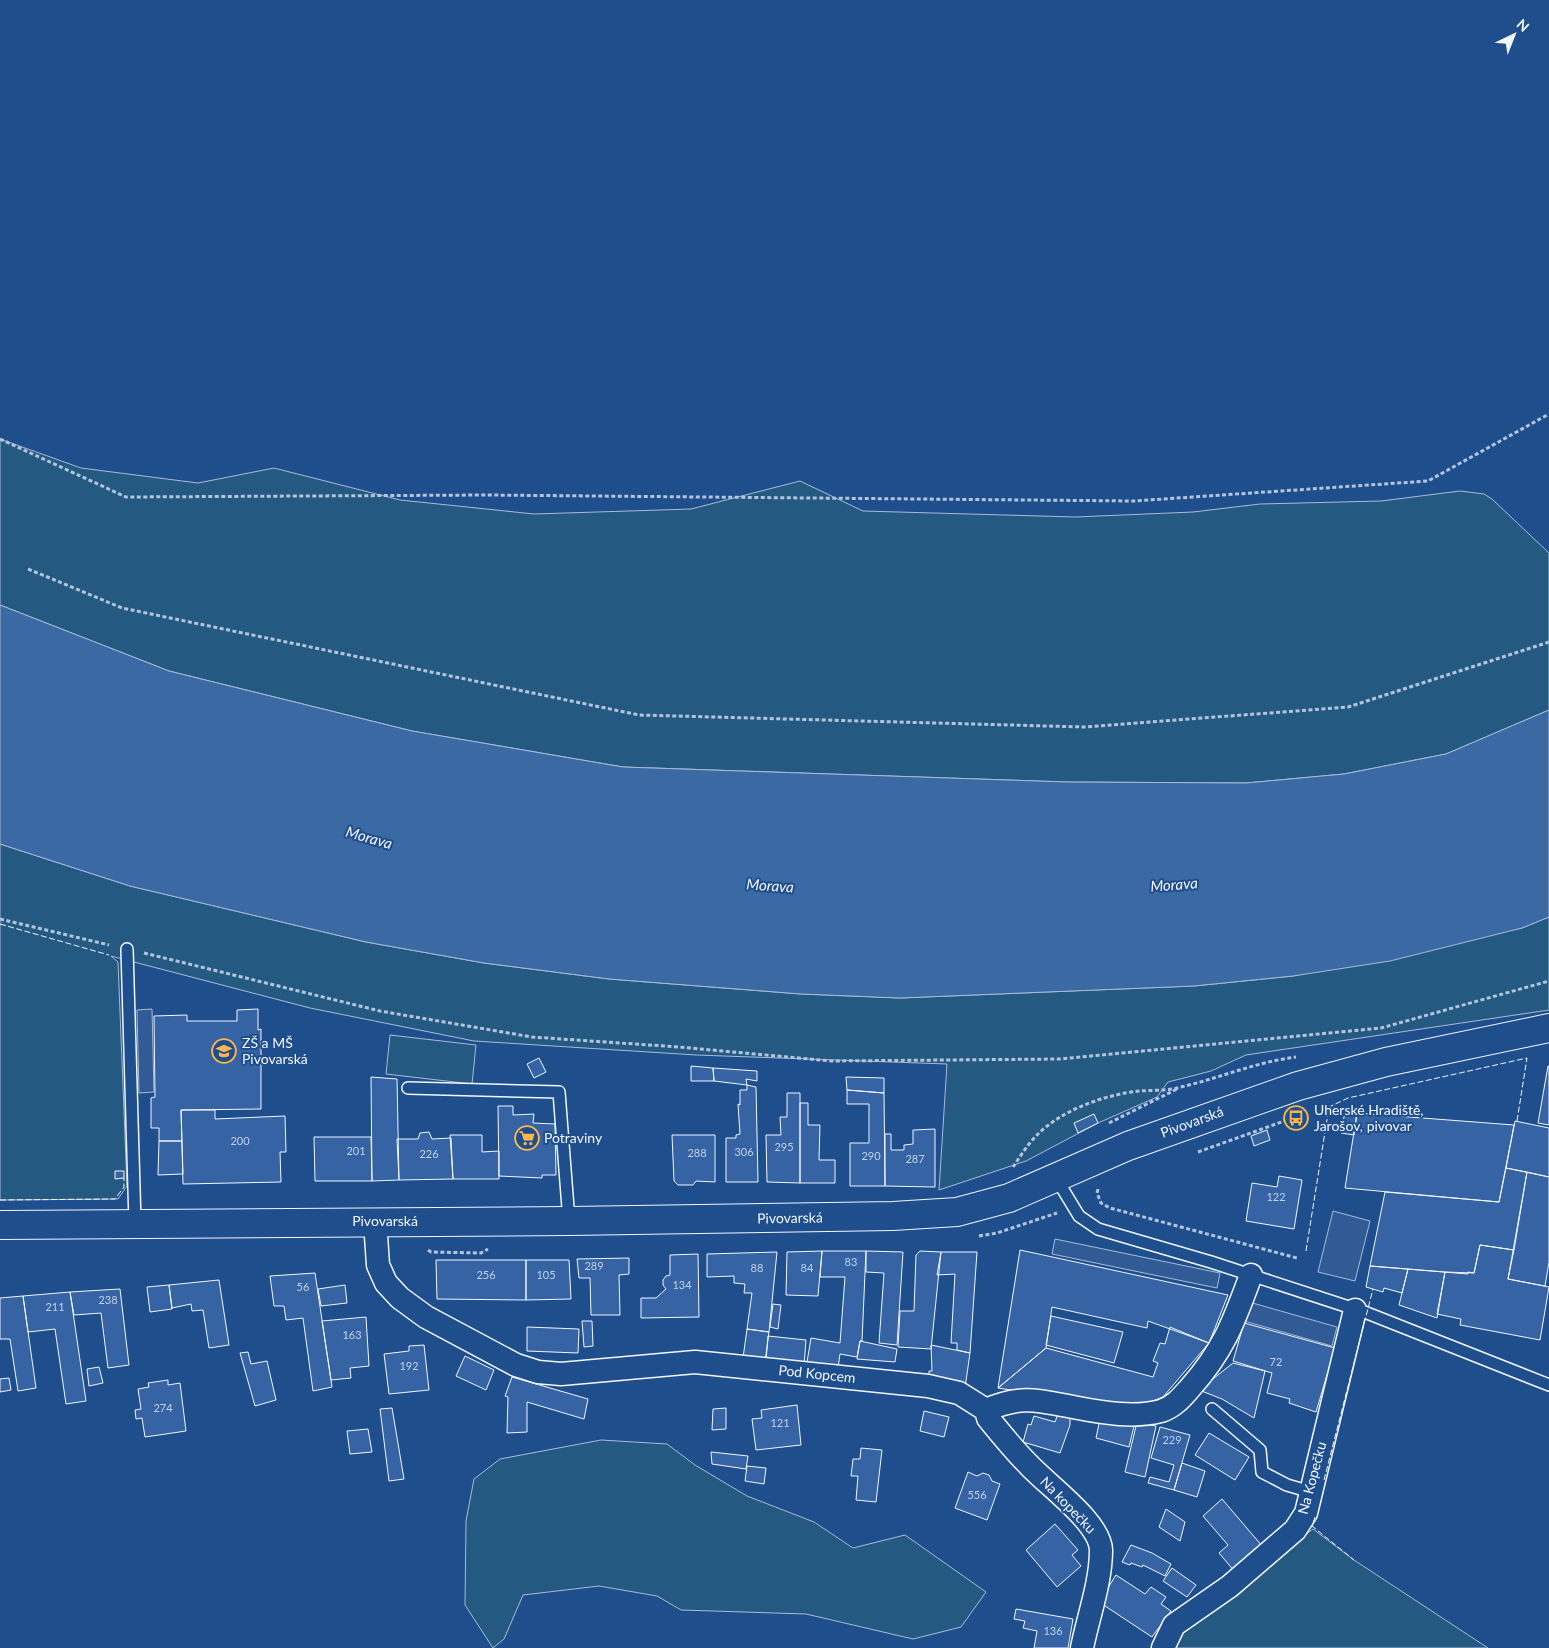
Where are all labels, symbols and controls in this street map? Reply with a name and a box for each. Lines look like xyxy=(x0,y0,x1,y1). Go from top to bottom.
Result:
north arrow xyxy=(1489,10,1539,60)
text: N xyxy=(1513,15,1533,35)
water label: Morava xyxy=(344,822,395,852)
water label: Morava xyxy=(1150,873,1199,895)
water label: Morava xyxy=(746,874,795,896)
place label: ZŠ a MŠ Pivovarská xyxy=(242,1034,308,1067)
school or university icon: ZŠ a MŠ Pivovarská xyxy=(211,1038,237,1064)
place label: Uherské Hradiště, Jarošov, pivovar xyxy=(1314,1101,1424,1134)
street label: Pivovarská xyxy=(1158,1102,1226,1141)
bus stop icon: Uherské Hradiště, Jarošov, pivovar xyxy=(1283,1105,1309,1131)
supermarket icon: Potraviny xyxy=(514,1125,540,1151)
place label: Potraviny xyxy=(544,1129,603,1146)
house number: 200 xyxy=(230,1134,250,1147)
house number: 295 xyxy=(774,1140,794,1153)
house number: 201 xyxy=(346,1144,366,1157)
house number: 306 xyxy=(734,1145,754,1158)
house number: 288 xyxy=(687,1146,707,1159)
house number: 226 xyxy=(419,1147,439,1160)
house number: 290 xyxy=(861,1149,881,1162)
house number: 287 xyxy=(905,1152,925,1165)
house number: 122 xyxy=(1266,1190,1286,1203)
street label: Pivovarská xyxy=(757,1208,823,1227)
street label: Pivovarská xyxy=(352,1212,418,1229)
house number: 83 xyxy=(845,1255,857,1268)
house number: 289 xyxy=(584,1259,604,1272)
house number: 88 xyxy=(751,1261,763,1274)
house number: 84 xyxy=(801,1261,814,1274)
house number: 256 xyxy=(476,1268,496,1281)
house number: 105 xyxy=(536,1268,556,1281)
house number: 134 xyxy=(672,1278,692,1291)
house number: 56 xyxy=(297,1280,309,1293)
house number: 238 xyxy=(98,1293,118,1306)
house number: 211 xyxy=(45,1300,65,1313)
house number: 163 xyxy=(342,1328,362,1341)
house number: 72 xyxy=(1270,1355,1282,1368)
house number: 192 xyxy=(399,1359,419,1372)
street label: Pod Kopcem xyxy=(778,1361,856,1386)
house number: 274 xyxy=(153,1401,173,1414)
house number: 121 xyxy=(770,1416,790,1429)
house number: 229 xyxy=(1162,1433,1182,1446)
street label: Na Kopečku xyxy=(1294,1440,1329,1516)
street label: Na kopečku xyxy=(1037,1473,1100,1537)
house number: 556 xyxy=(967,1488,987,1501)
house number: 136 xyxy=(1043,1624,1063,1637)

